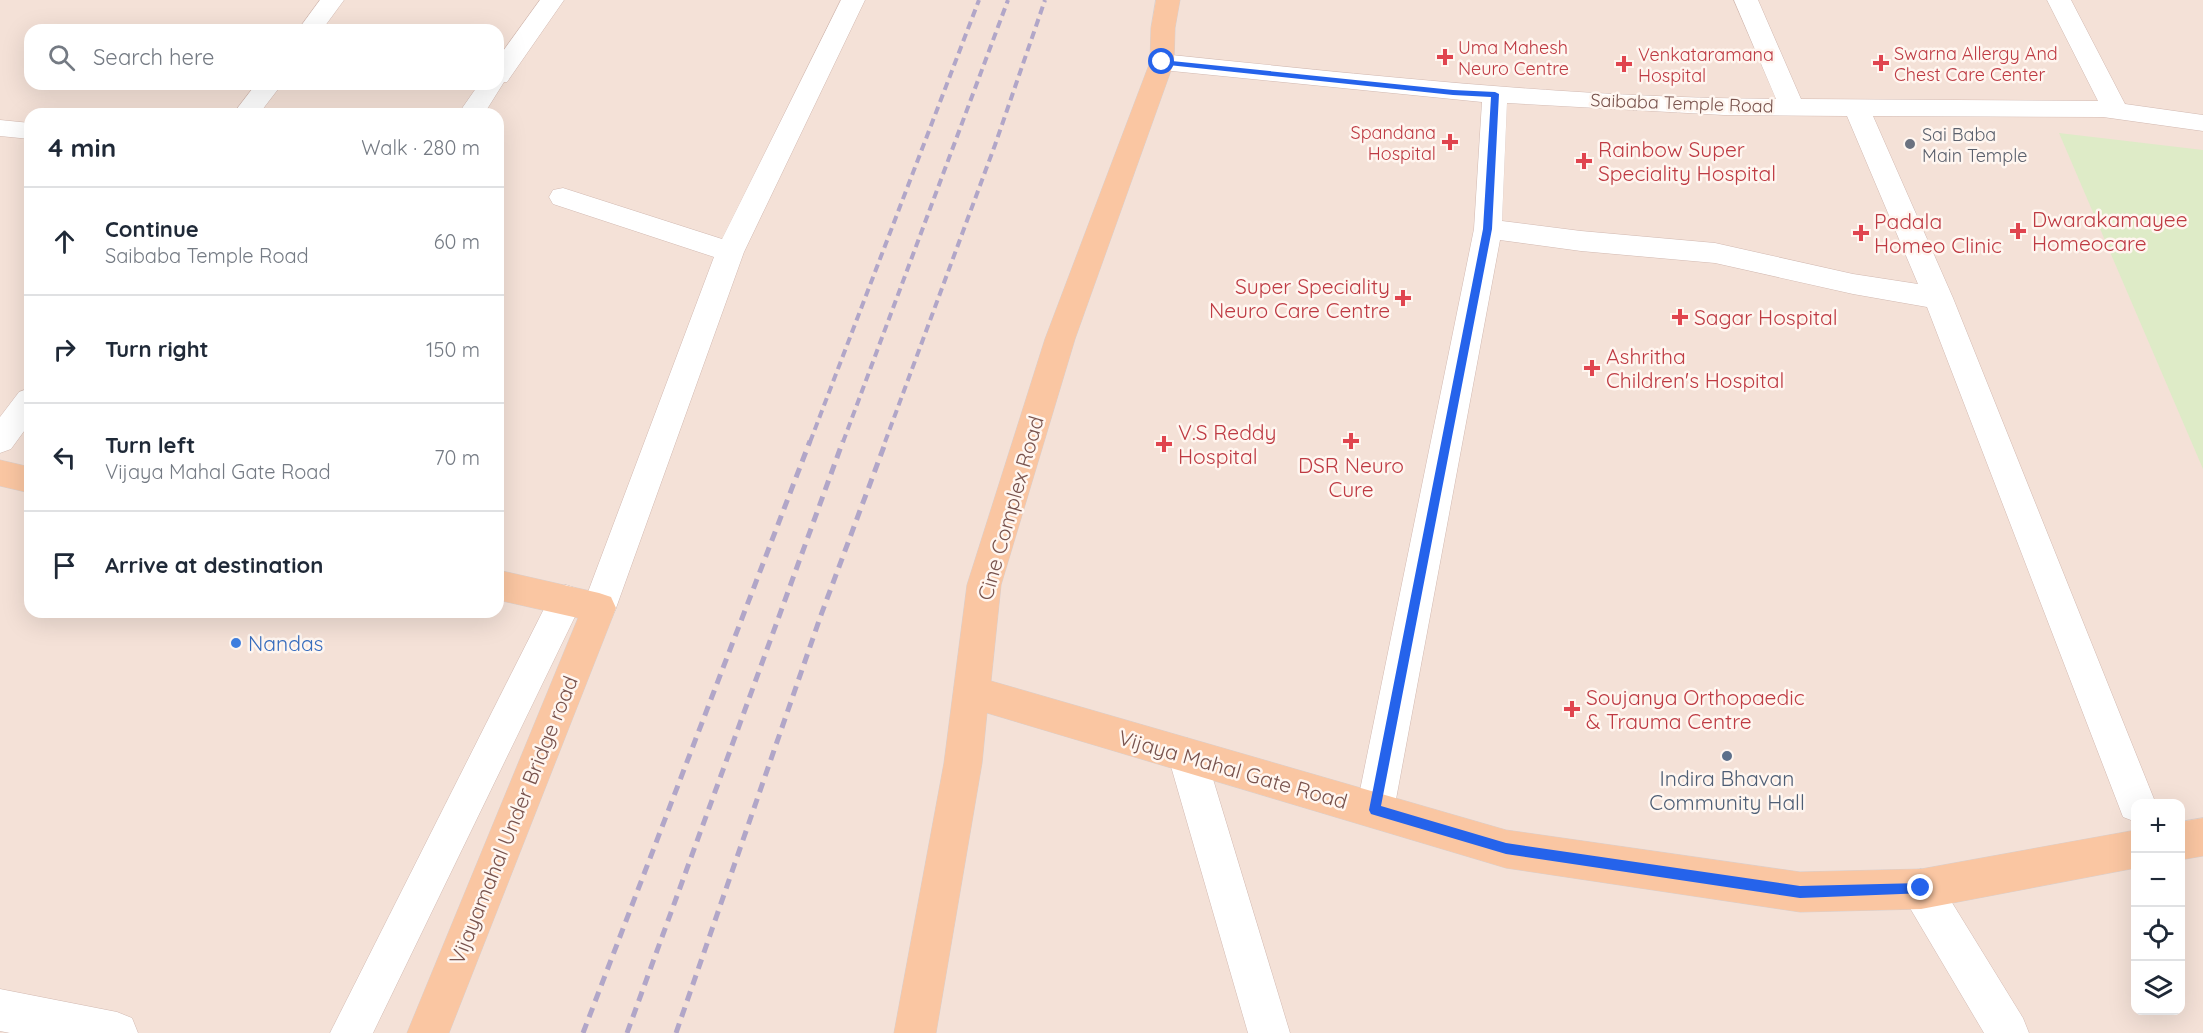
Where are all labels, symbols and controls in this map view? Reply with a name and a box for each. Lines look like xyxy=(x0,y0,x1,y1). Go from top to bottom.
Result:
search box xyxy=(24,24,504,90)
place label: Uma Mahesh Neuro Centre xyxy=(1458,36,1569,80)
icon: search xyxy=(45,41,78,74)
place label: Swarna Allergy And Chest Care Center xyxy=(1894,42,2058,86)
text: Search here xyxy=(93,43,214,71)
place label: Venkataramana Hospital xyxy=(1638,43,1774,87)
route start xyxy=(1148,48,1174,74)
marker: Uma Mahesh Neuro Centre xyxy=(1436,48,1454,66)
marker: Swarna Allergy And Chest Care Center xyxy=(1872,54,1890,72)
marker: Venkataramana Hospital xyxy=(1615,55,1633,73)
street label: Saibaba Temple Road xyxy=(1590,88,1774,118)
place label: Spandana Hospital xyxy=(1351,121,1436,165)
place label: Sai Baba Main Temple xyxy=(1922,123,2027,167)
text: 4 min xyxy=(48,131,116,164)
marker: Spandana Hospital xyxy=(1441,133,1459,151)
text: Walk · 280 m xyxy=(361,135,480,160)
place label: Rainbow Super Speciality Hospital xyxy=(1598,136,1776,186)
marker: Sai Baba Main Temple xyxy=(1903,137,1917,151)
marker: Rainbow Super Speciality Hospital xyxy=(1575,152,1593,170)
place label: Dwarakamayee Homeocare xyxy=(2032,206,2188,256)
place label: Padala Homeo Clinic xyxy=(1874,208,2002,258)
text: Continue xyxy=(105,215,199,243)
marker: Dwarakamayee Homeocare xyxy=(2009,222,2027,240)
marker: Padala Homeo Clinic xyxy=(1852,224,1870,242)
icon: ahead xyxy=(48,225,81,258)
text: 60 m xyxy=(434,229,480,254)
text: Saibaba Temple Road xyxy=(105,243,309,268)
place label: Super Speciality Neuro Care Centre xyxy=(1209,273,1390,323)
marker: Super Speciality Neuro Care Centre xyxy=(1394,289,1412,307)
place label: Sagar Hospital xyxy=(1694,304,1838,330)
marker: Sagar Hospital xyxy=(1671,308,1689,326)
icon: right xyxy=(48,333,81,366)
text: Turn right xyxy=(105,335,209,363)
text: 150 m xyxy=(426,337,480,362)
place label: Ashritha Children's Hospital xyxy=(1606,343,1784,393)
marker: Ashritha Children's Hospital xyxy=(1583,359,1601,377)
street label: Cine Complex Road xyxy=(971,413,1049,603)
place label: V.S Reddy Hospital xyxy=(1178,419,1277,469)
text: Turn left xyxy=(105,431,195,459)
marker: DSR Neuro Cure xyxy=(1342,432,1360,450)
marker: V.S Reddy Hospital xyxy=(1155,435,1173,453)
icon: left xyxy=(48,441,81,474)
text: 70 m xyxy=(434,445,480,470)
place label: DSR Neuro Cure xyxy=(1298,452,1404,502)
text: Vijaya Mahal Gate Road xyxy=(105,459,331,484)
icon: arrive xyxy=(48,549,81,582)
text: Arrive at destination xyxy=(105,551,323,579)
place label: Nandas xyxy=(248,630,323,656)
marker: Nandas xyxy=(229,636,243,650)
street label: Vijayamahal Under Bridge road xyxy=(443,672,583,968)
place label: Soujanya Orthopaedic & Trauma Centre xyxy=(1586,684,1805,734)
marker: Soujanya Orthopaedic & Trauma Centre xyxy=(1563,700,1581,718)
street label: Vijaya Mahal Gate Road xyxy=(1116,724,1350,814)
marker: Indira Bhavan Community Hall xyxy=(1720,749,1734,763)
place label: Indira Bhavan Community Hall xyxy=(1649,765,1805,815)
map controls xyxy=(2131,799,2185,1015)
button: + xyxy=(2131,799,2185,853)
button: − xyxy=(2131,853,2185,907)
route end xyxy=(1907,874,1933,900)
button: locate xyxy=(2131,907,2185,961)
button: layers xyxy=(2131,961,2185,1015)

